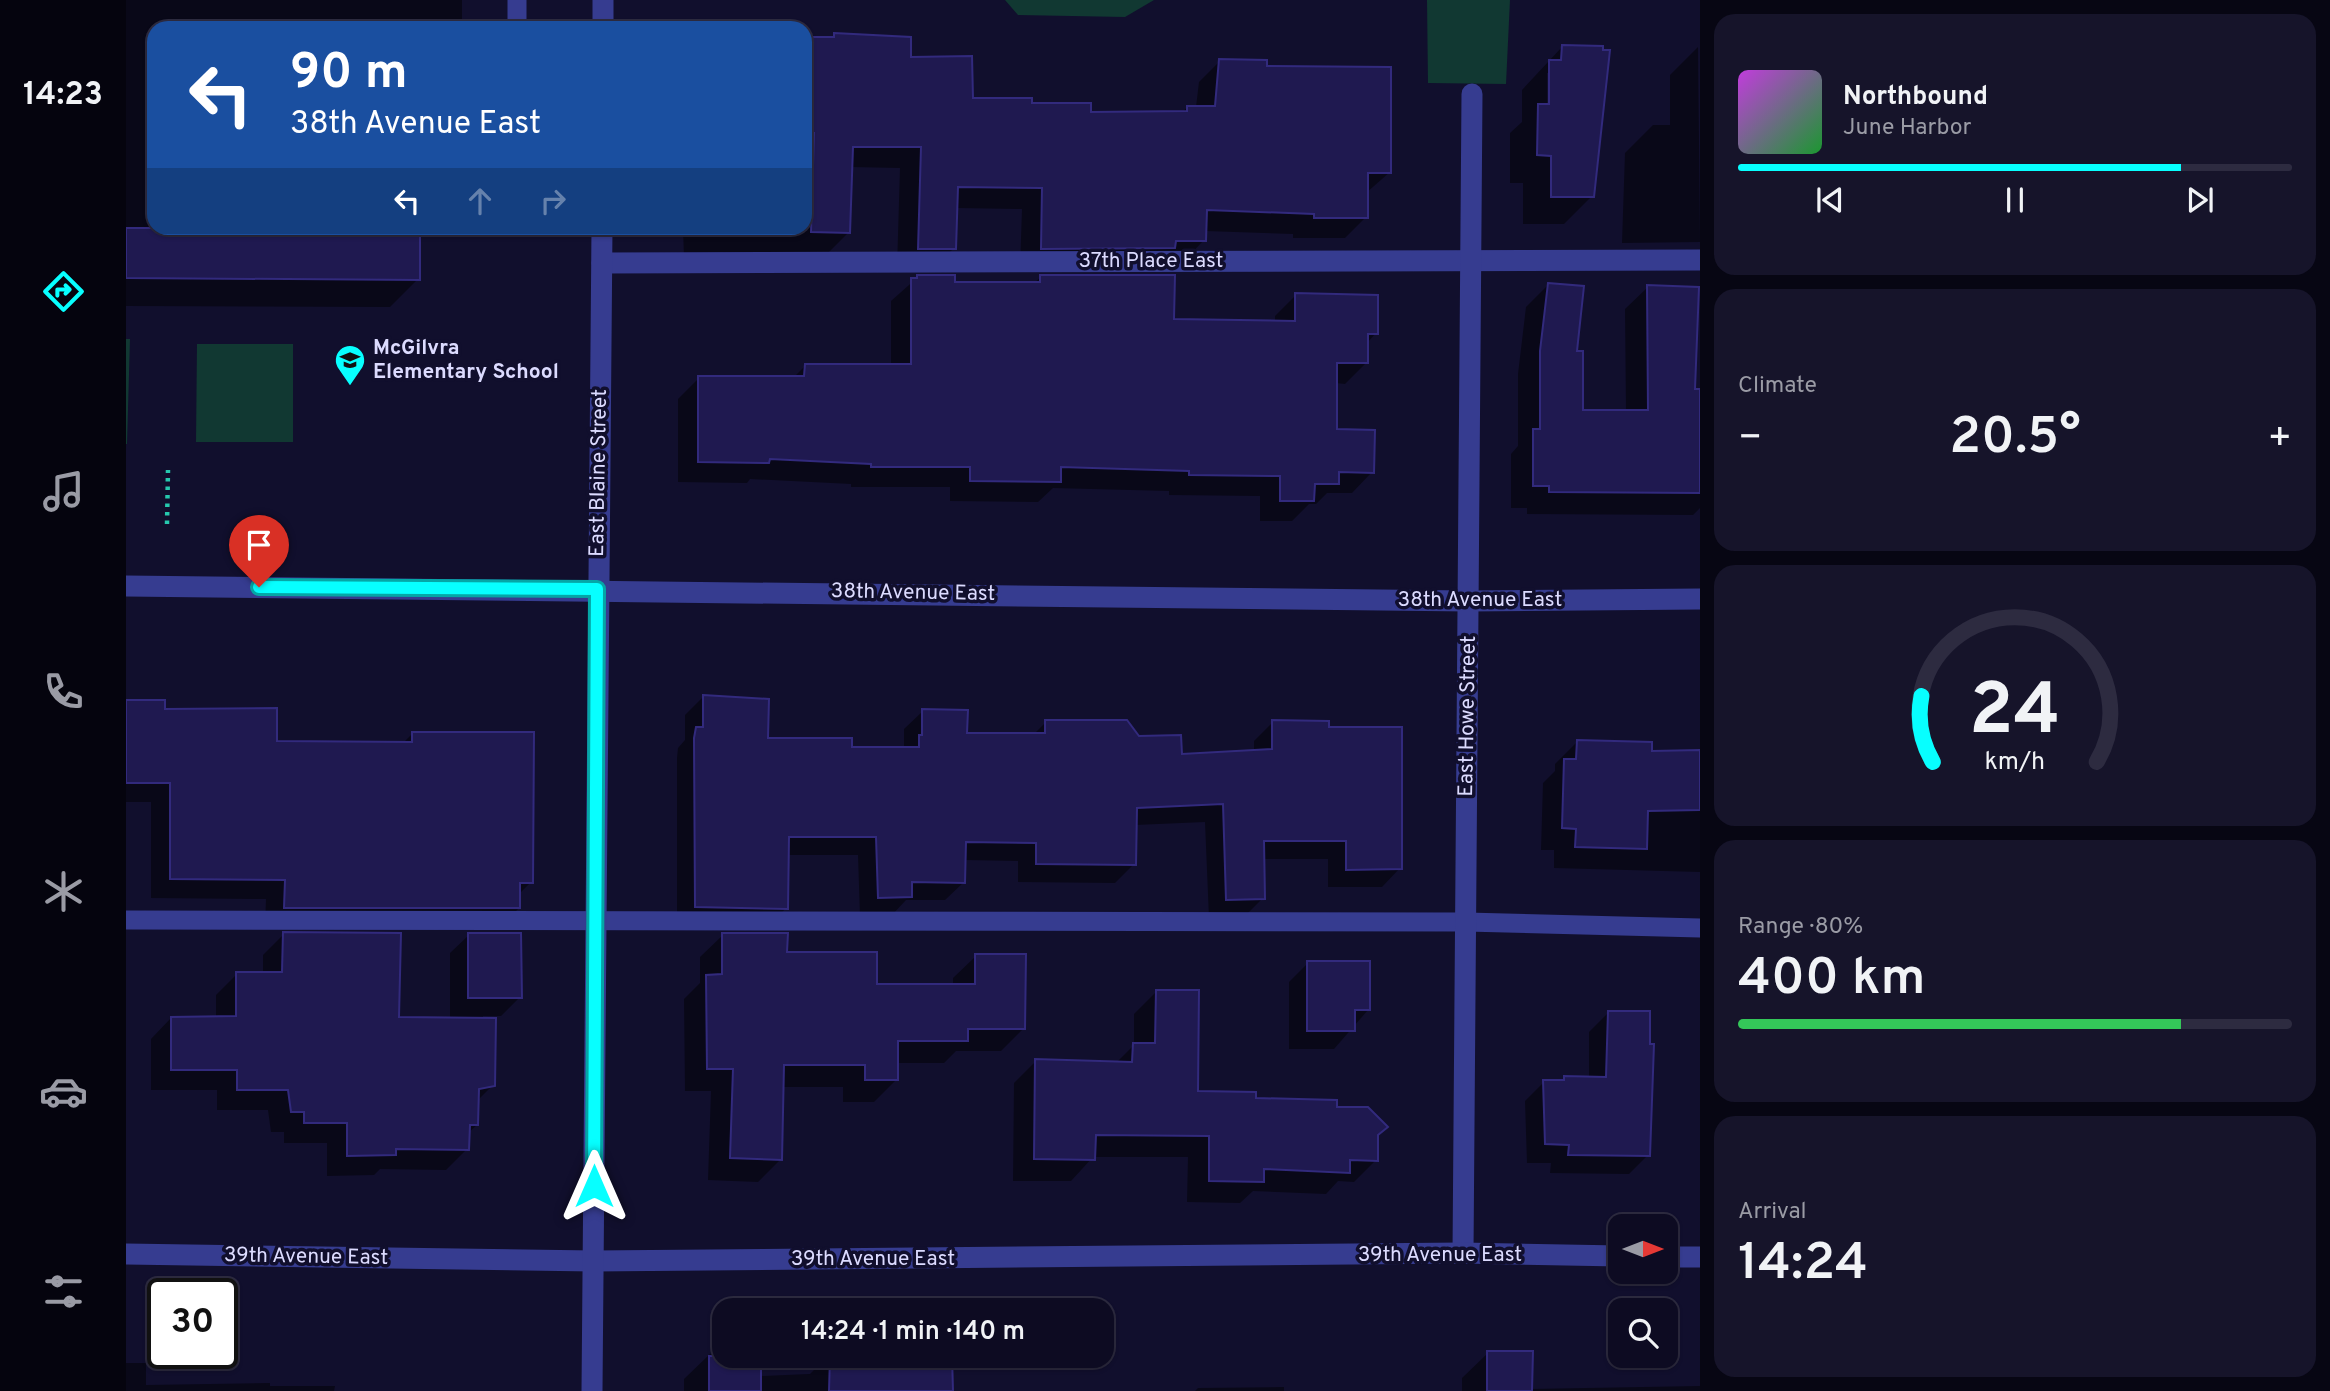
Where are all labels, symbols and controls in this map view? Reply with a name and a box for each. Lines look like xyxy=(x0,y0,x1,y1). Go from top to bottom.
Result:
text: 90 m xyxy=(290,44,408,106)
icon: left xyxy=(175,49,266,140)
text: 14:23 xyxy=(23,76,103,116)
text: Northbound xyxy=(1843,81,1988,114)
text: 38th Avenue East xyxy=(290,105,541,145)
text: June Harbor xyxy=(1843,114,1971,143)
icon: previous xyxy=(1811,181,1849,219)
icon: pause xyxy=(1996,181,2034,219)
icon: next xyxy=(2181,181,2219,219)
icon: left xyxy=(388,182,426,220)
icon: ahead xyxy=(461,182,499,220)
icon: right xyxy=(534,182,572,220)
street label: 37th Place East xyxy=(1078,248,1224,275)
icon: directions xyxy=(39,267,88,316)
place label: McGilvra Elementary School xyxy=(373,335,559,386)
school or university icon: McGilvra Elementary School xyxy=(333,343,367,387)
text: Climate xyxy=(1738,372,1817,401)
street label: East Blaine Street xyxy=(584,389,614,557)
text: 20.5° xyxy=(1949,406,2081,472)
text: − xyxy=(1738,415,1763,464)
text: + xyxy=(2267,415,2292,464)
icon: music xyxy=(39,467,88,516)
pin xyxy=(229,515,289,587)
icon: arrive xyxy=(240,526,278,564)
street label: 38th Avenue East xyxy=(830,578,996,608)
street label: 38th Avenue East xyxy=(1398,587,1562,614)
street label: East Howe Street xyxy=(1453,635,1483,797)
icon: phone xyxy=(39,667,88,716)
text: 24 xyxy=(1969,668,2061,760)
text: km/h xyxy=(1985,746,2045,778)
icon: climate xyxy=(39,867,88,916)
text: Range · 80% xyxy=(1738,913,1863,942)
text: 400 km xyxy=(1738,947,1925,1013)
icon: car xyxy=(39,1067,88,1116)
position arrow xyxy=(557,1149,631,1223)
text: Arrival xyxy=(1738,1198,1807,1227)
north arrow xyxy=(1608,1214,1678,1284)
map controls xyxy=(1608,1214,1678,1368)
text: 14:24 xyxy=(1738,1232,1868,1298)
street label: 39th Avenue East xyxy=(224,1242,388,1272)
street label: 39th Avenue East xyxy=(1358,1242,1522,1269)
street label: 39th Avenue East xyxy=(791,1246,955,1273)
icon: filters xyxy=(39,1267,88,1316)
speed limit sign: 30 xyxy=(147,1278,238,1369)
button: search xyxy=(1608,1298,1678,1368)
text: 14:24 · 1 min · 140 m xyxy=(801,1316,1025,1349)

